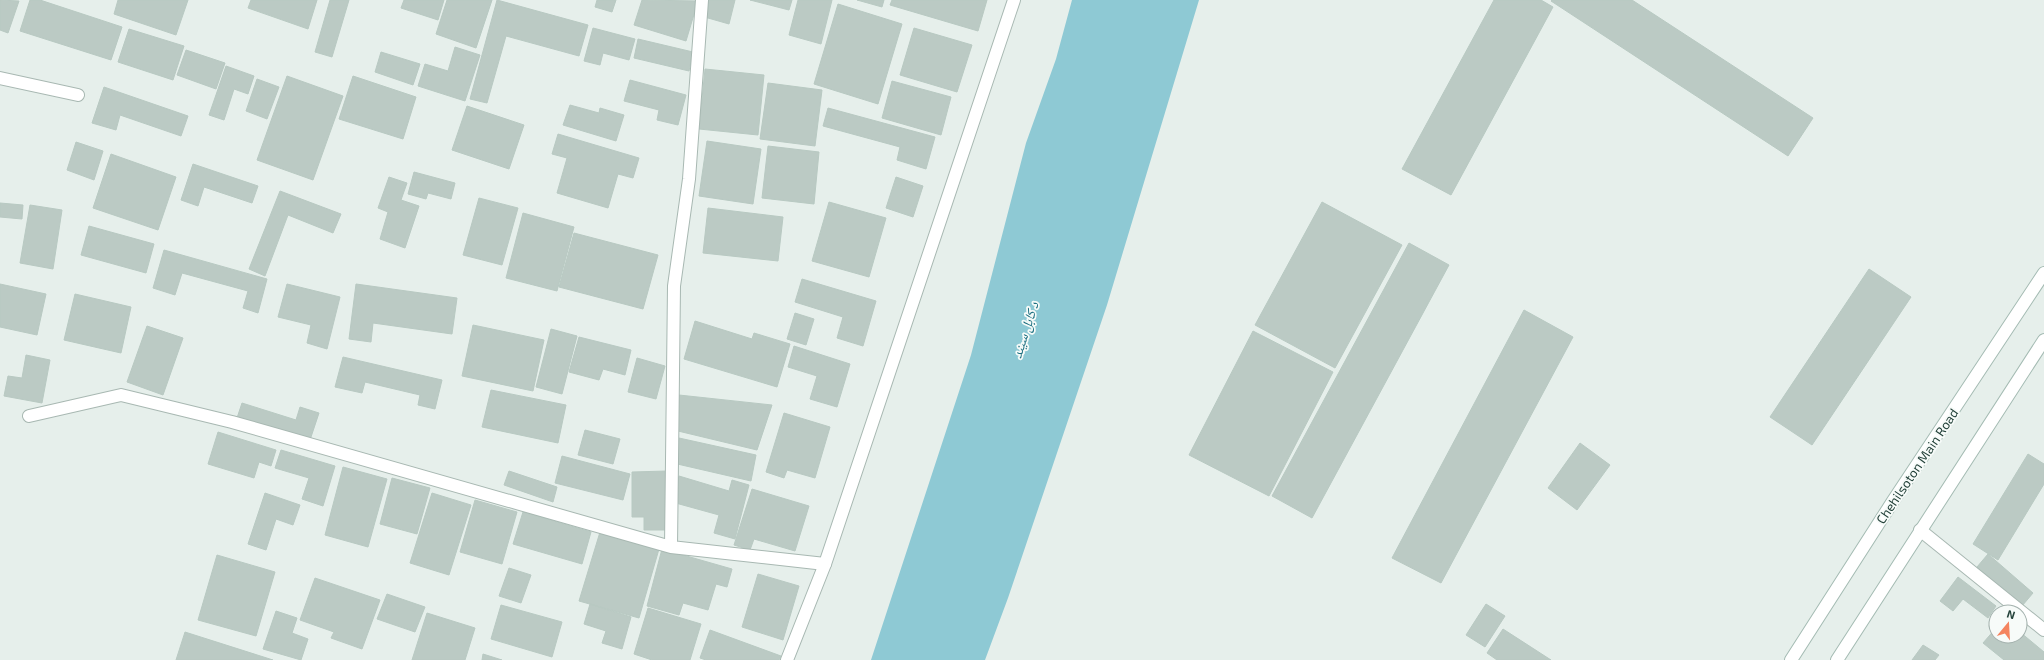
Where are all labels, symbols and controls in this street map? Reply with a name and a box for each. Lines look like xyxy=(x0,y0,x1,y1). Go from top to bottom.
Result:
water label: د کابل سيند xyxy=(1007,299,1043,361)
street label: Chehilsoton Main Road xyxy=(1872,405,1962,527)
north arrow xyxy=(1988,604,2028,644)
text: N xyxy=(2005,607,2017,621)

